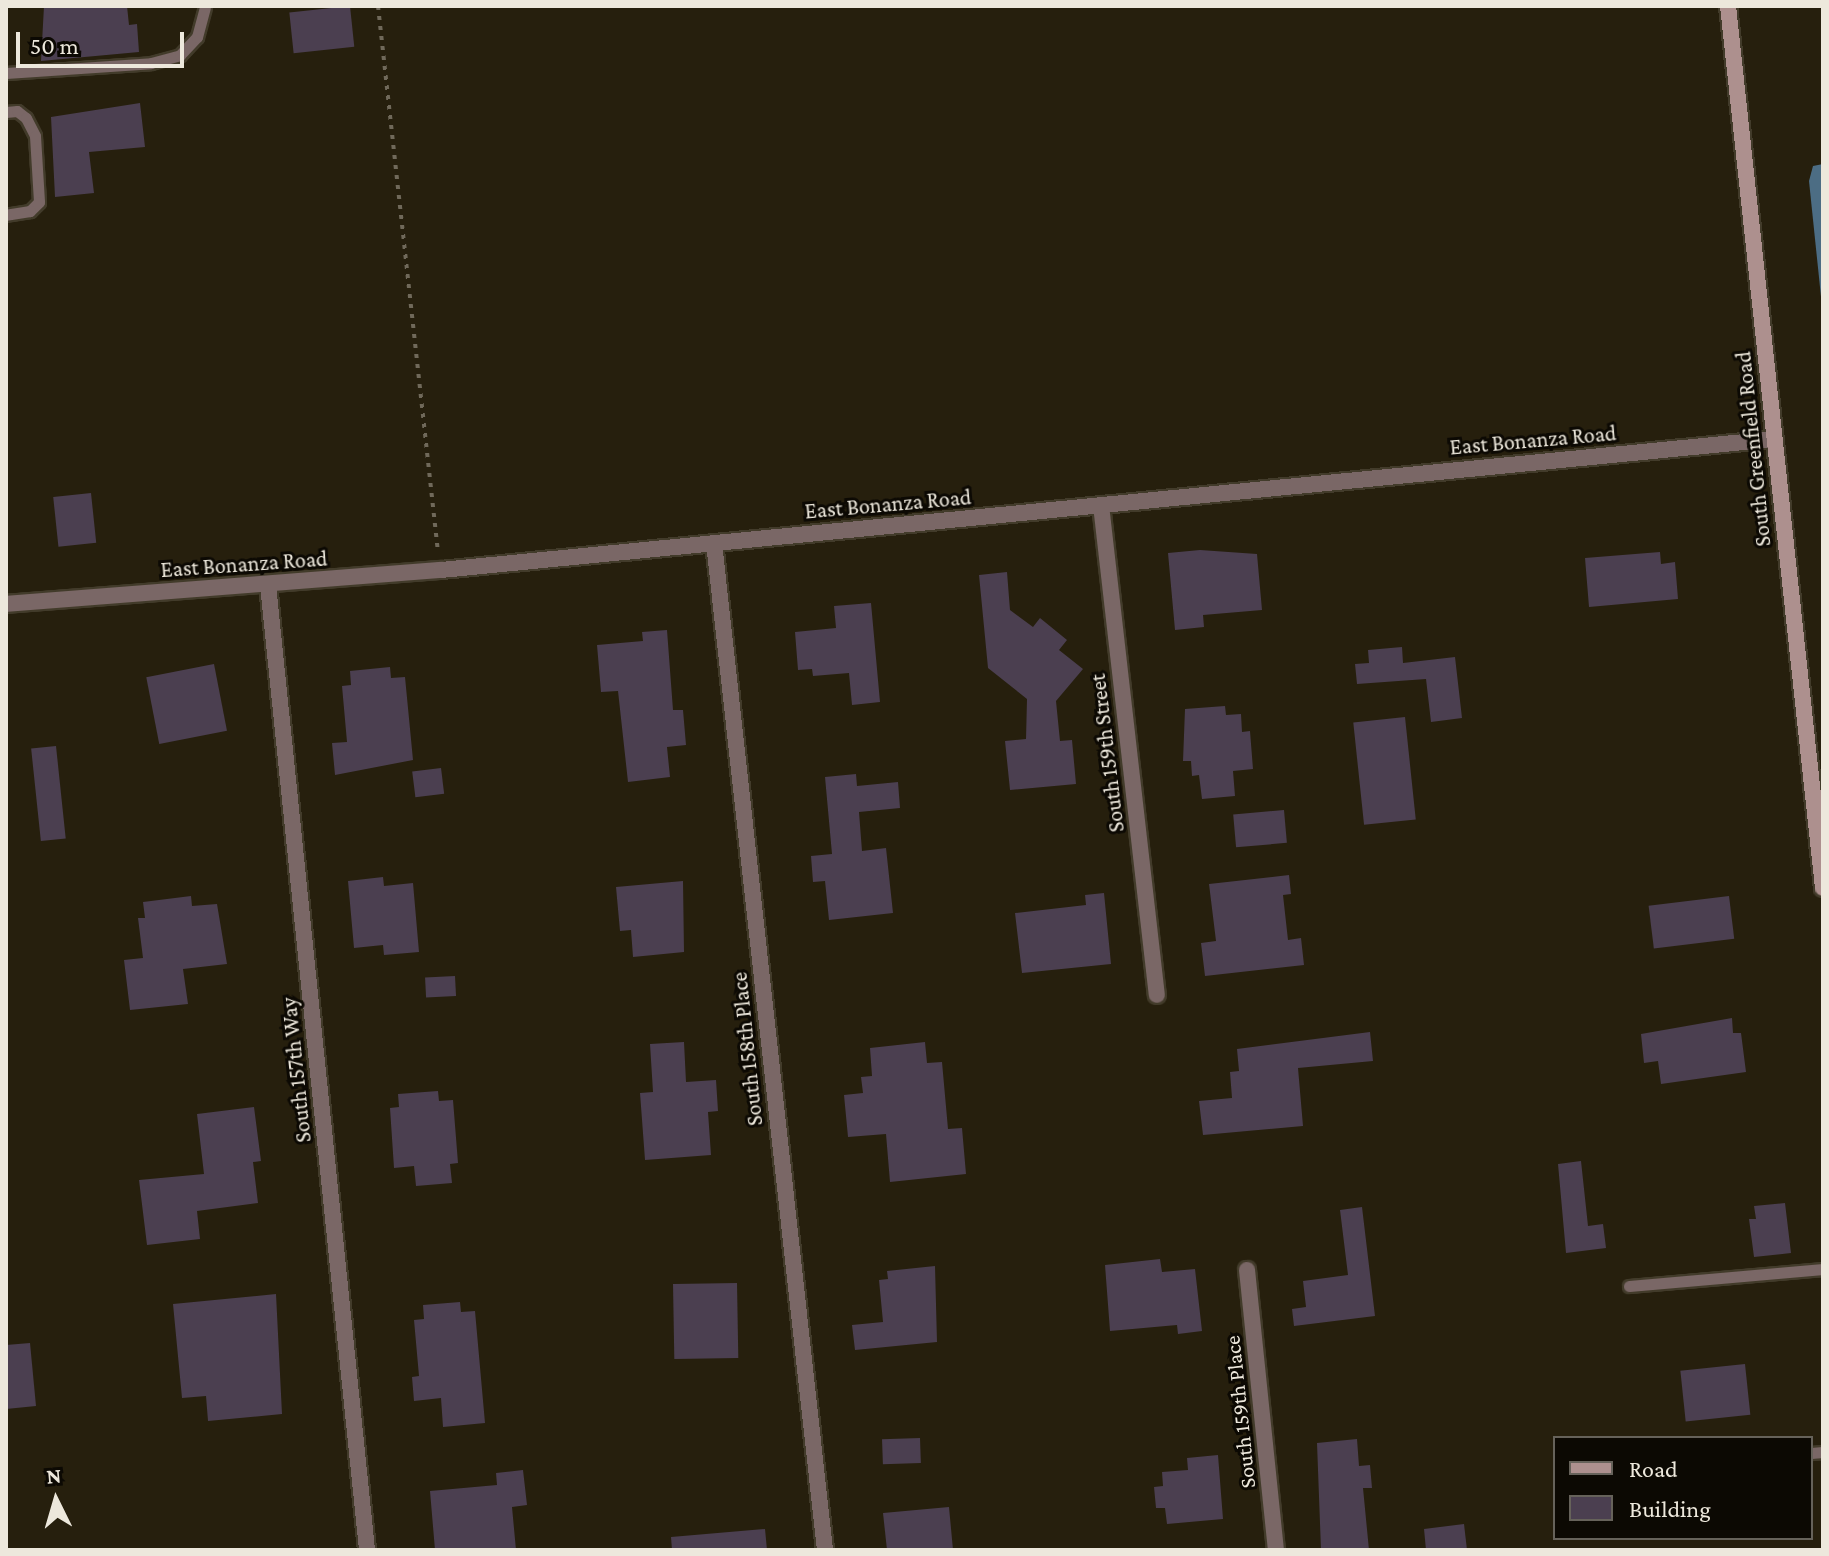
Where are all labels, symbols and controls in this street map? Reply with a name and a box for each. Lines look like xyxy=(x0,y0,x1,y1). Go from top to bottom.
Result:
scale bar xyxy=(20,16,188,66)
text: 50 m xyxy=(30,32,79,59)
street label: South Greenfield Road xyxy=(1730,350,1776,548)
street label: East Bonanza Road xyxy=(1449,420,1617,460)
street label: East Bonanza Road xyxy=(804,484,972,524)
street label: East Bonanza Road xyxy=(160,545,328,583)
street label: South 159th Street xyxy=(1084,672,1130,834)
street label: South 158th Place xyxy=(726,971,768,1127)
street label: South 157th Way xyxy=(275,996,317,1144)
street label: South 159th Place xyxy=(1219,1334,1261,1490)
legend xyxy=(1553,1436,1813,1540)
text: Road xyxy=(1629,1455,1678,1482)
north arrow xyxy=(16,1460,96,1540)
text: N xyxy=(45,1462,62,1489)
text: Building xyxy=(1629,1495,1711,1522)

